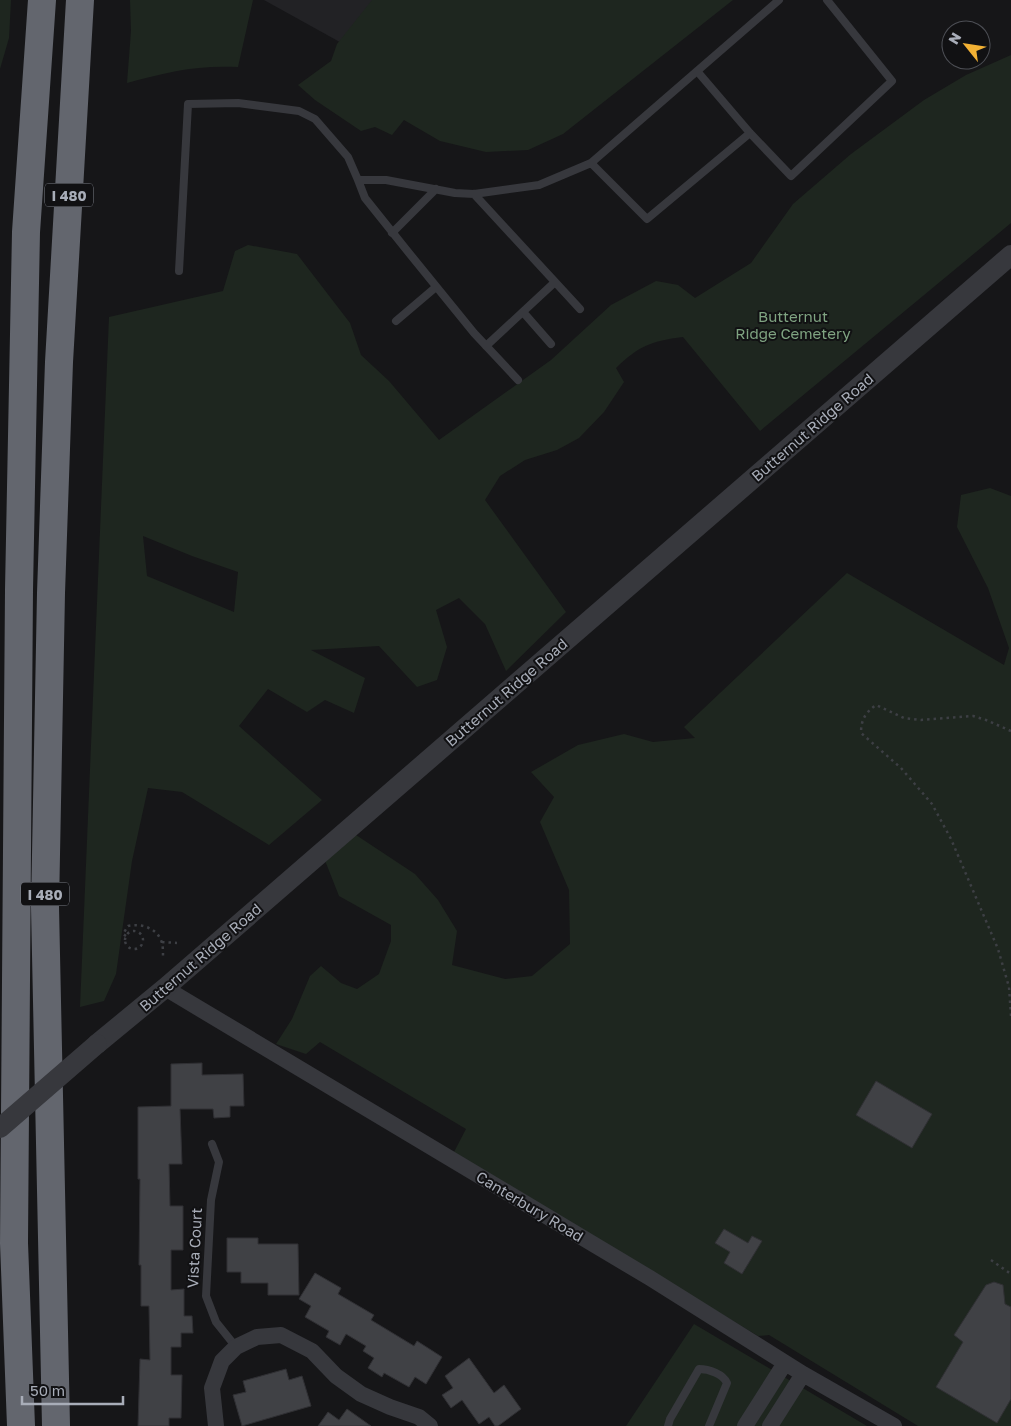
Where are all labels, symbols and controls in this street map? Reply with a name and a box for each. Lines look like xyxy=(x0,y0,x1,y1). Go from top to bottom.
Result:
north arrow xyxy=(941,20,991,70)
text: N xyxy=(944,29,964,47)
road number: I 480 xyxy=(45,184,93,206)
park label: Butternut Ridge Cemetery xyxy=(735,307,851,342)
street label: Butternut Ridge Road xyxy=(747,369,877,485)
street label: Butternut Ridge Road xyxy=(441,634,571,750)
road number: I 480 xyxy=(21,882,69,906)
street label: Butternut Ridge Road xyxy=(135,899,265,1015)
street label: Canterbury Road xyxy=(473,1167,587,1245)
street label: Vista Court xyxy=(183,1207,205,1289)
scale bar xyxy=(22,1374,124,1406)
text: 50 m xyxy=(30,1381,65,1399)

